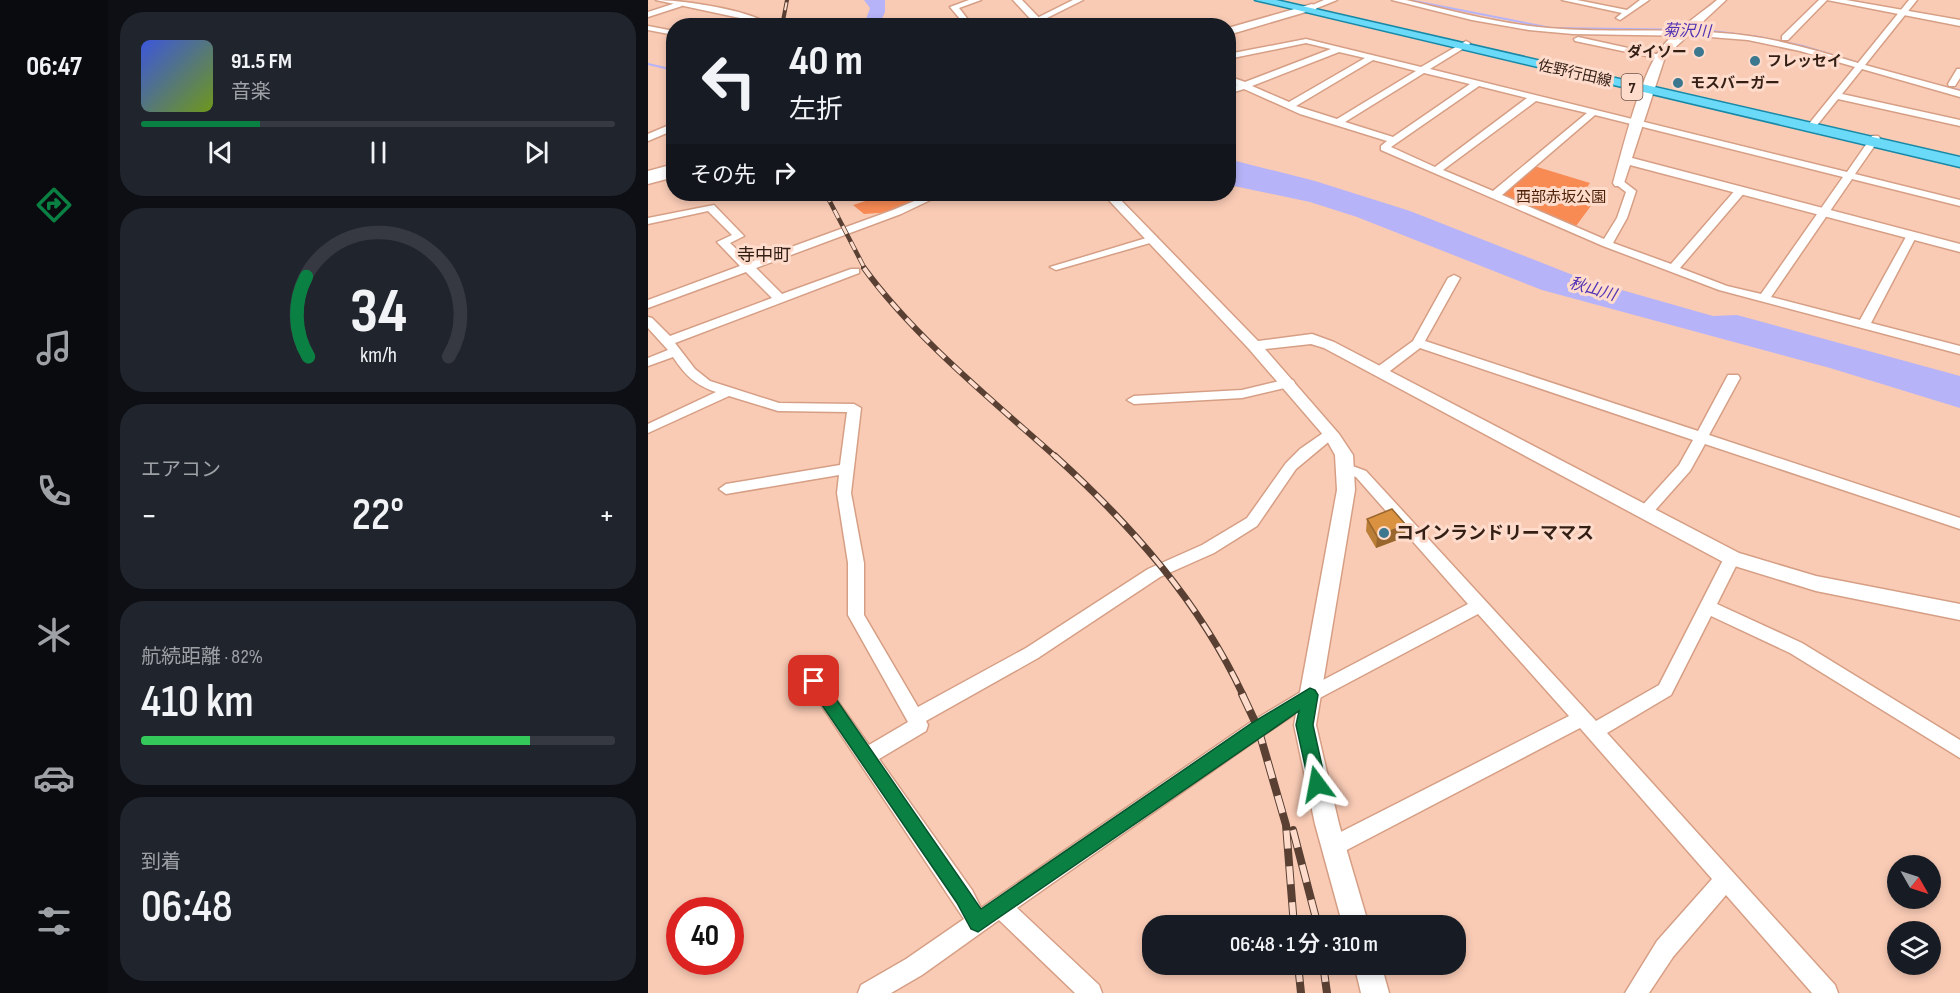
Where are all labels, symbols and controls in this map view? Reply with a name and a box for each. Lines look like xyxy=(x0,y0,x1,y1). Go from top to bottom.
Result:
water label: 菊沢川 xyxy=(1663,21,1713,42)
text: 40 m xyxy=(789,36,863,87)
icon: left xyxy=(690,42,768,120)
place label: ダイソー xyxy=(1627,43,1687,62)
marker: ダイソー xyxy=(1692,45,1706,59)
text: 91.5 FM xyxy=(231,48,292,75)
text: 06:47 xyxy=(26,51,82,83)
place label: フレッセイ xyxy=(1767,52,1842,71)
marker: フレッセイ xyxy=(1748,54,1762,68)
street label: 佐野行田線 xyxy=(1536,56,1614,91)
road number: 7 xyxy=(1622,74,1642,100)
place label: モスバーガー xyxy=(1690,74,1780,93)
marker: モスバーガー xyxy=(1671,76,1685,90)
text: 音楽 xyxy=(231,80,271,104)
text: 左折 xyxy=(789,94,843,126)
icon: previous xyxy=(204,136,237,169)
icon: pause xyxy=(362,136,395,169)
icon: next xyxy=(520,136,553,169)
icon: right xyxy=(768,156,801,189)
text: その先 xyxy=(690,162,756,189)
icon: directions xyxy=(33,184,75,226)
park label: 西部赤坂公園 xyxy=(1516,188,1606,207)
district label: 寺中町 xyxy=(737,245,791,266)
water label: 秋山川 xyxy=(1567,274,1620,306)
text: 34 xyxy=(349,275,407,350)
icon: music xyxy=(33,327,75,369)
text: km/h xyxy=(359,344,397,369)
text: エアコン xyxy=(141,458,221,482)
icon: phone xyxy=(33,470,75,512)
text: 22° xyxy=(352,488,404,543)
text: − xyxy=(141,496,157,536)
text: + xyxy=(599,496,615,536)
place label: コインランドリーママス xyxy=(1396,523,1594,544)
marker: コインランドリーママス xyxy=(1377,526,1391,540)
icon: climate xyxy=(33,614,75,656)
text: 航続距離 · 82% xyxy=(141,645,263,669)
pin xyxy=(788,655,839,706)
icon: arrive xyxy=(797,664,830,697)
text: 410 km xyxy=(141,675,254,730)
position arrow xyxy=(1285,752,1349,816)
icon: car xyxy=(33,757,75,799)
text: 到着 xyxy=(141,850,181,874)
north arrow xyxy=(1887,855,1941,909)
map controls xyxy=(1887,855,1941,975)
text: 06:48 xyxy=(141,880,233,935)
speed limit sign: 40 xyxy=(666,897,744,975)
icon: filters xyxy=(33,900,75,942)
button: layers xyxy=(1887,921,1941,975)
text: 06:48 · 1 分 · 310 m xyxy=(1230,931,1378,958)

